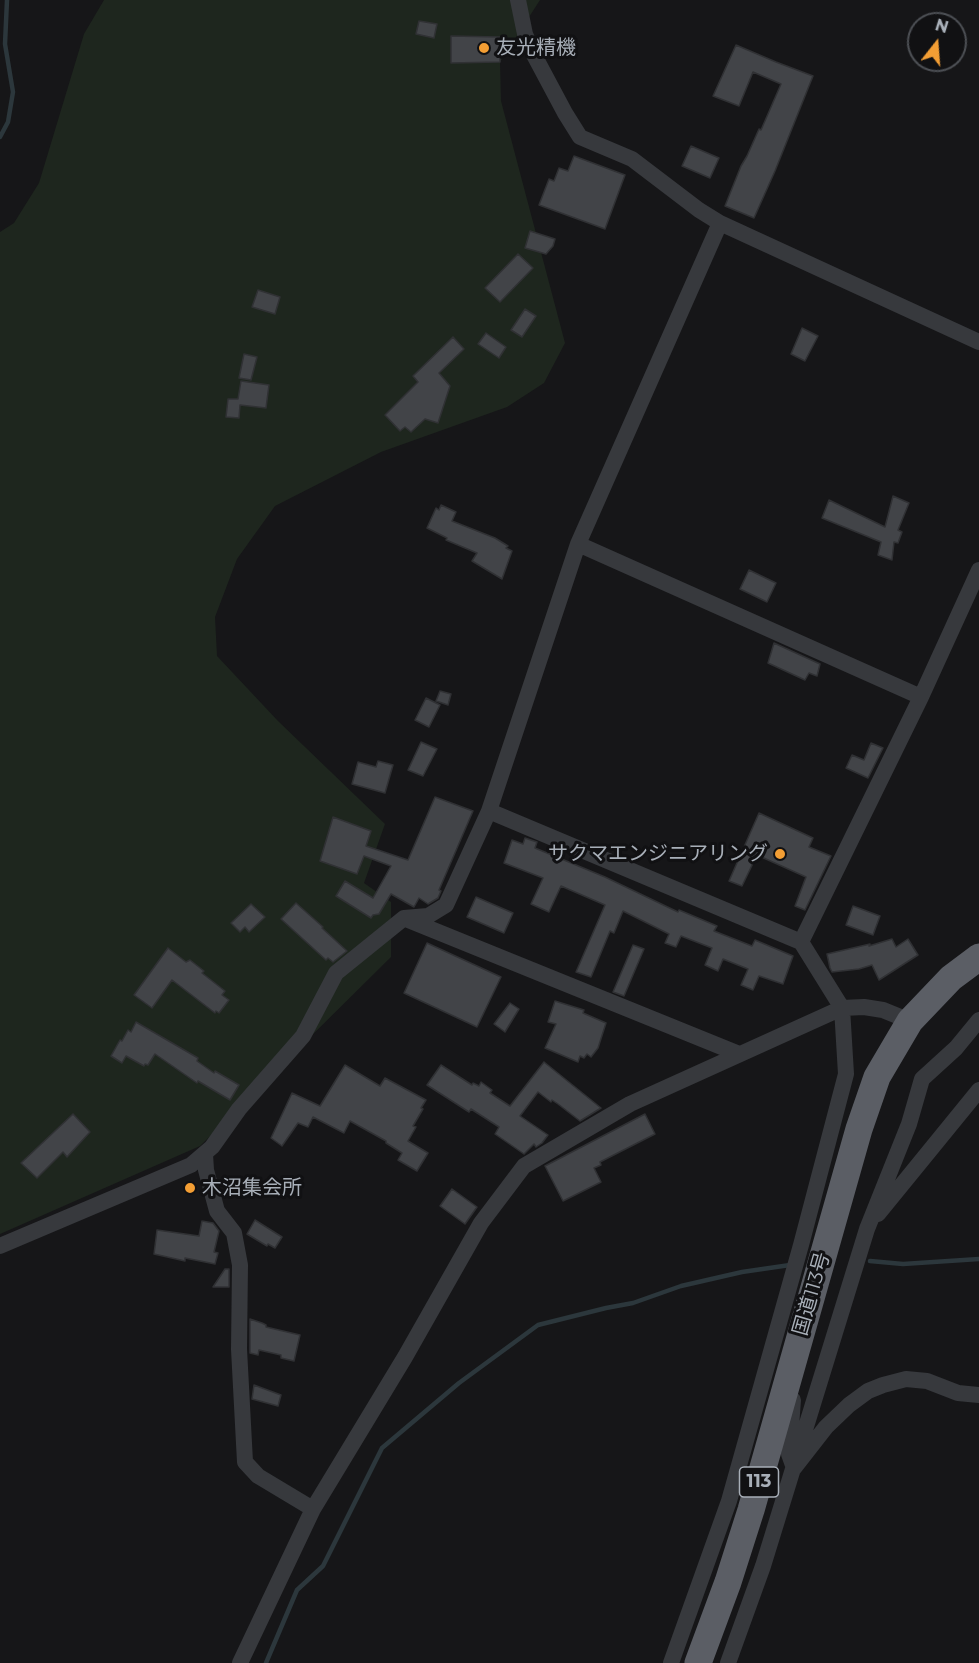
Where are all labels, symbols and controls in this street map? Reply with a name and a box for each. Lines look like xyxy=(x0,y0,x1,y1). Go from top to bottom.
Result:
north arrow xyxy=(907,12,967,72)
text: N xyxy=(933,15,951,37)
place label: 友光精機 xyxy=(496,36,576,60)
marker: 友光精機 xyxy=(477,41,491,55)
place label: サクマエンジニアリング xyxy=(548,842,768,866)
marker: サクマエンジニアリング xyxy=(773,847,787,861)
place label: 木沼集会所 xyxy=(202,1176,302,1200)
marker: 木沼集会所 xyxy=(183,1181,197,1195)
street label: 国道113号 xyxy=(789,1249,835,1339)
road number: 113 xyxy=(740,1467,778,1497)

